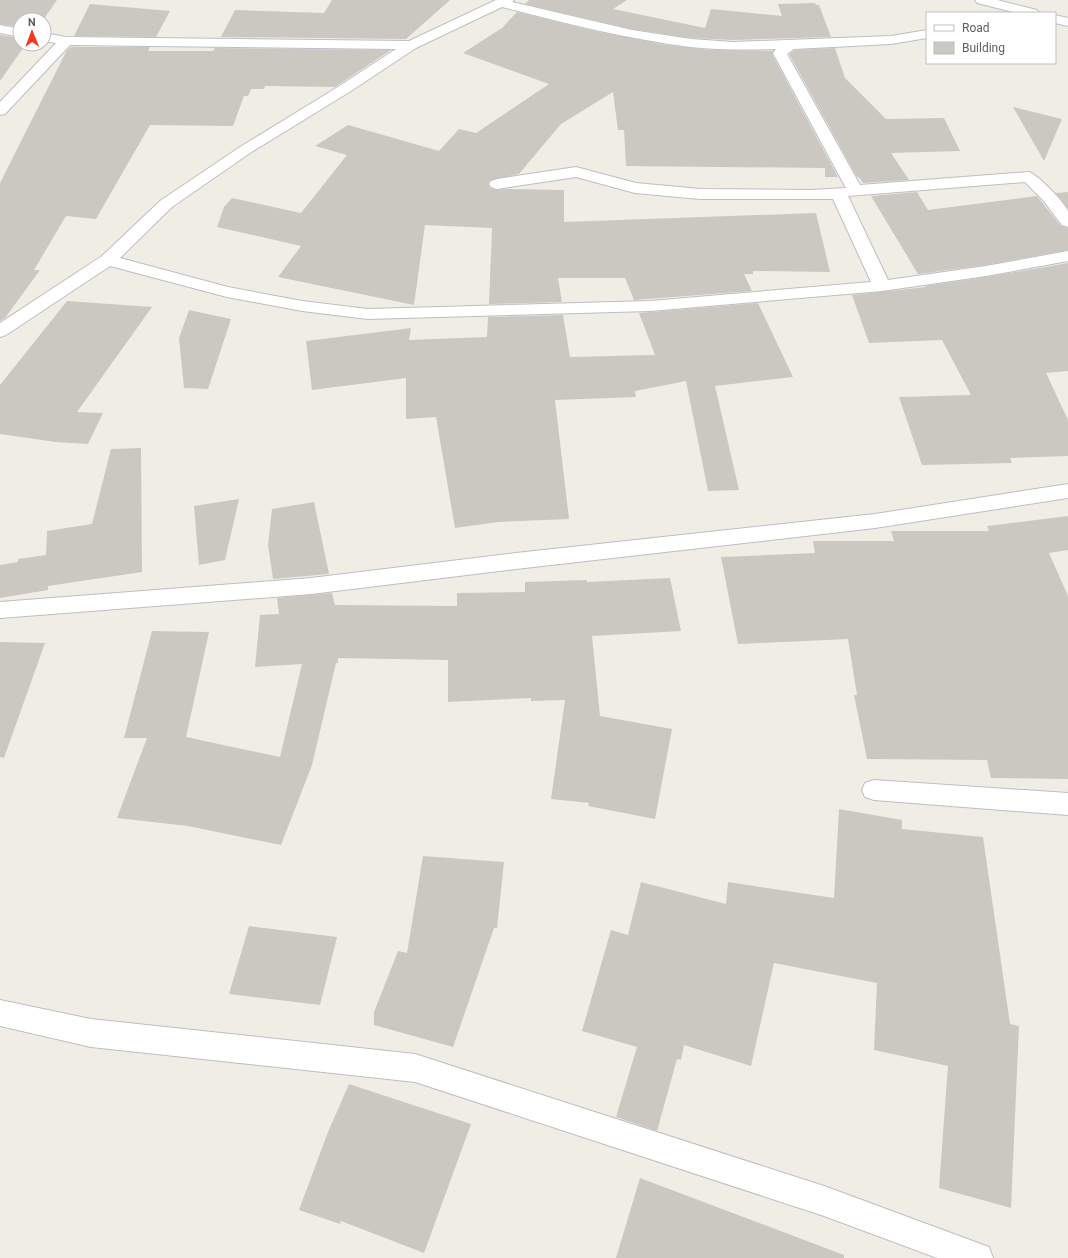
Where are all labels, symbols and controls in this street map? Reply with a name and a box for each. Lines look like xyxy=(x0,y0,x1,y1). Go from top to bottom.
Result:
north arrow xyxy=(12,12,52,52)
legend xyxy=(926,12,1056,64)
text: N xyxy=(28,16,36,29)
text: Road xyxy=(962,21,990,35)
text: Building xyxy=(962,41,1005,55)

